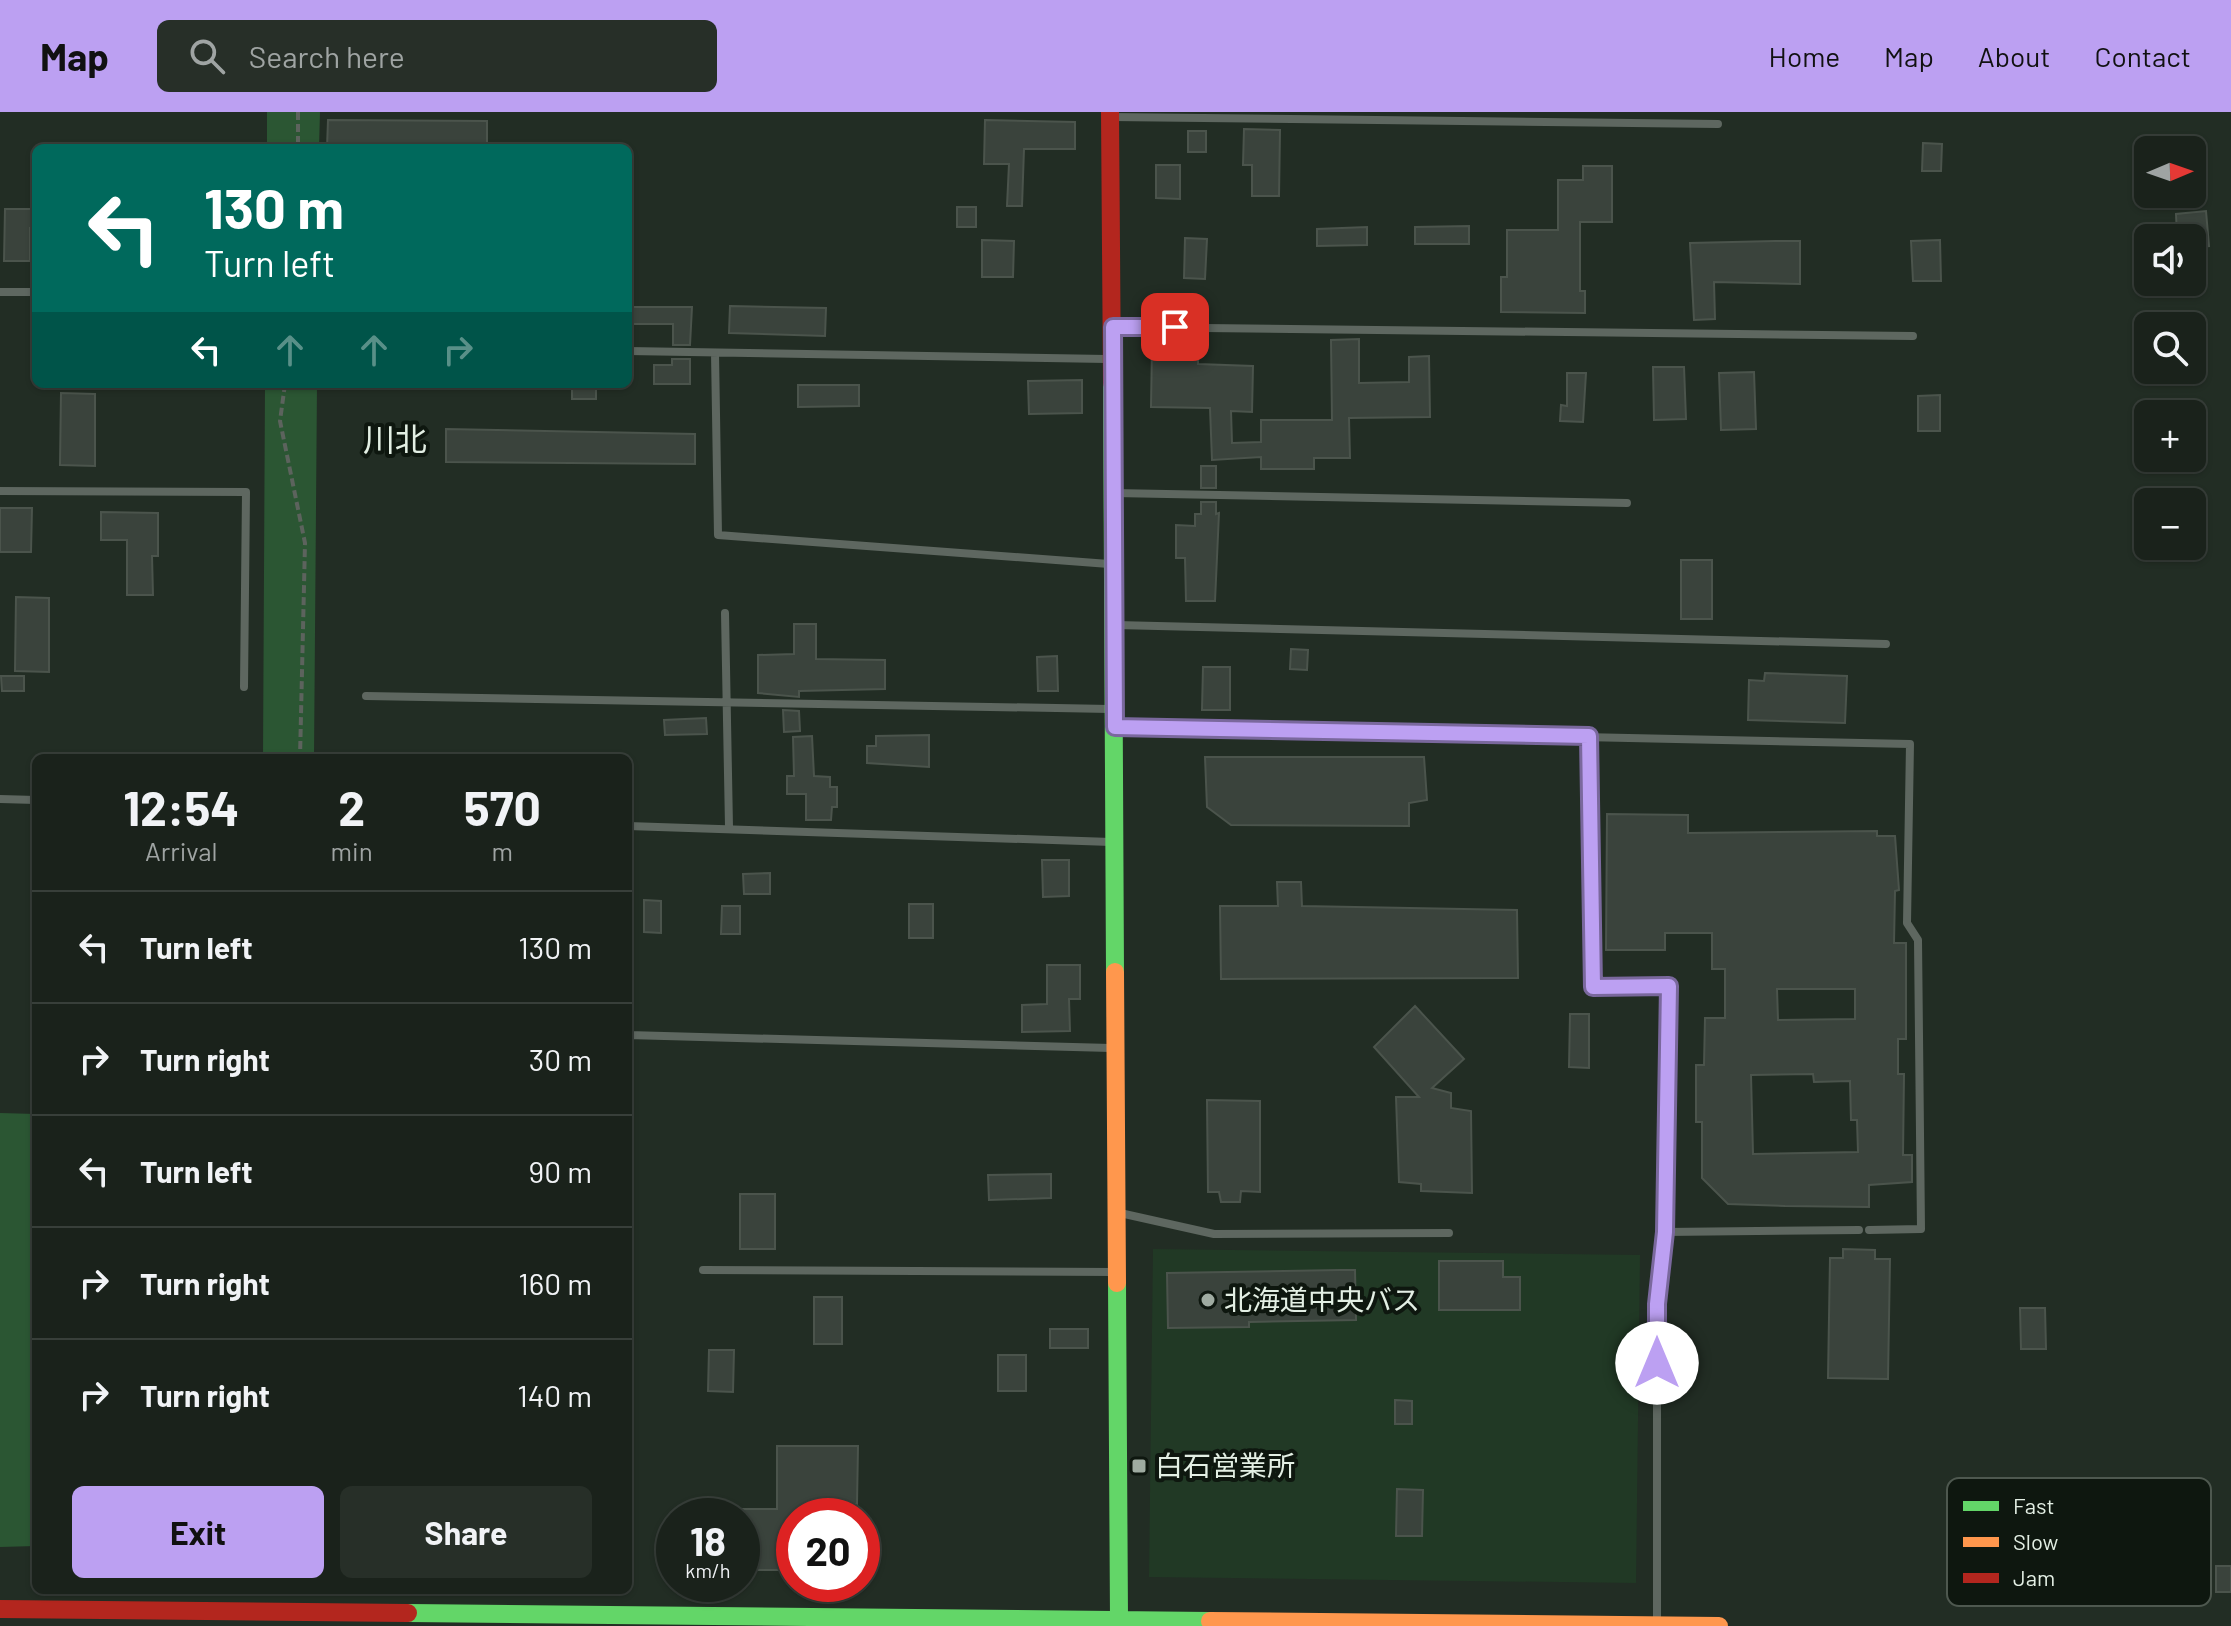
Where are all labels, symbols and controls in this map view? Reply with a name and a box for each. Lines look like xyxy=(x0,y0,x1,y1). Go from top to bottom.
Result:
search box xyxy=(157,20,717,92)
text: Map xyxy=(40,33,109,79)
icon: search xyxy=(185,34,229,78)
text: Search here xyxy=(249,38,405,74)
text: Home xyxy=(1769,39,1840,73)
text: Map xyxy=(1884,39,1934,73)
text: About xyxy=(1978,39,2050,73)
text: Contact xyxy=(2094,39,2191,73)
north arrow xyxy=(2134,136,2206,208)
map controls xyxy=(2134,136,2206,560)
text: 130 m xyxy=(204,173,344,240)
icon: left xyxy=(72,176,176,280)
button: sound xyxy=(2134,224,2206,296)
text: Turn left xyxy=(204,241,335,284)
pin xyxy=(1141,293,1209,361)
icon: arrive xyxy=(1153,305,1197,349)
button: search xyxy=(2134,312,2206,384)
icon: left xyxy=(184,328,228,372)
icon: ahead xyxy=(268,328,312,372)
icon: ahead xyxy=(352,328,396,372)
icon: right xyxy=(436,328,480,372)
button: + xyxy=(2134,400,2206,472)
district label: 川北 xyxy=(363,419,427,457)
button: − xyxy=(2134,488,2206,560)
text: 12:54 xyxy=(123,778,239,836)
text: 2 xyxy=(338,778,365,836)
text: 570 xyxy=(464,778,541,836)
text: Arrival xyxy=(145,835,218,866)
text: min xyxy=(331,835,373,866)
text: m xyxy=(492,835,513,866)
icon: left xyxy=(72,925,116,969)
text: Turn left xyxy=(140,929,253,965)
text: 130 m xyxy=(518,929,592,965)
icon: right xyxy=(72,1037,116,1081)
text: Turn right xyxy=(140,1041,270,1077)
text: 30 m xyxy=(529,1041,592,1077)
icon: left xyxy=(72,1149,116,1193)
text: Turn left xyxy=(140,1153,253,1189)
text: 90 m xyxy=(529,1153,592,1189)
icon: right xyxy=(72,1261,116,1305)
text: Turn right xyxy=(140,1265,270,1301)
text: 160 m xyxy=(518,1265,592,1301)
place label: 北海道中央バス xyxy=(1224,1282,1420,1316)
marker: 北海道中央バス xyxy=(1199,1291,1217,1309)
position arrow xyxy=(1615,1321,1699,1405)
icon: right xyxy=(72,1373,116,1417)
text: Turn right xyxy=(140,1377,270,1413)
text: 140 m xyxy=(517,1377,592,1413)
place label: 白石営業所 xyxy=(1155,1448,1295,1482)
marker: 白石営業所 xyxy=(1130,1457,1148,1475)
legend xyxy=(1947,1478,2211,1606)
button: Exit xyxy=(72,1486,324,1578)
button: Share xyxy=(340,1486,592,1578)
text: Fast xyxy=(2013,1492,2055,1518)
speed limit sign: 20 xyxy=(776,1498,880,1602)
text: 18 xyxy=(690,1516,726,1564)
text: Slow xyxy=(2013,1528,2058,1554)
text: km/h xyxy=(685,1558,731,1582)
text: Jam xyxy=(2013,1564,2055,1590)

